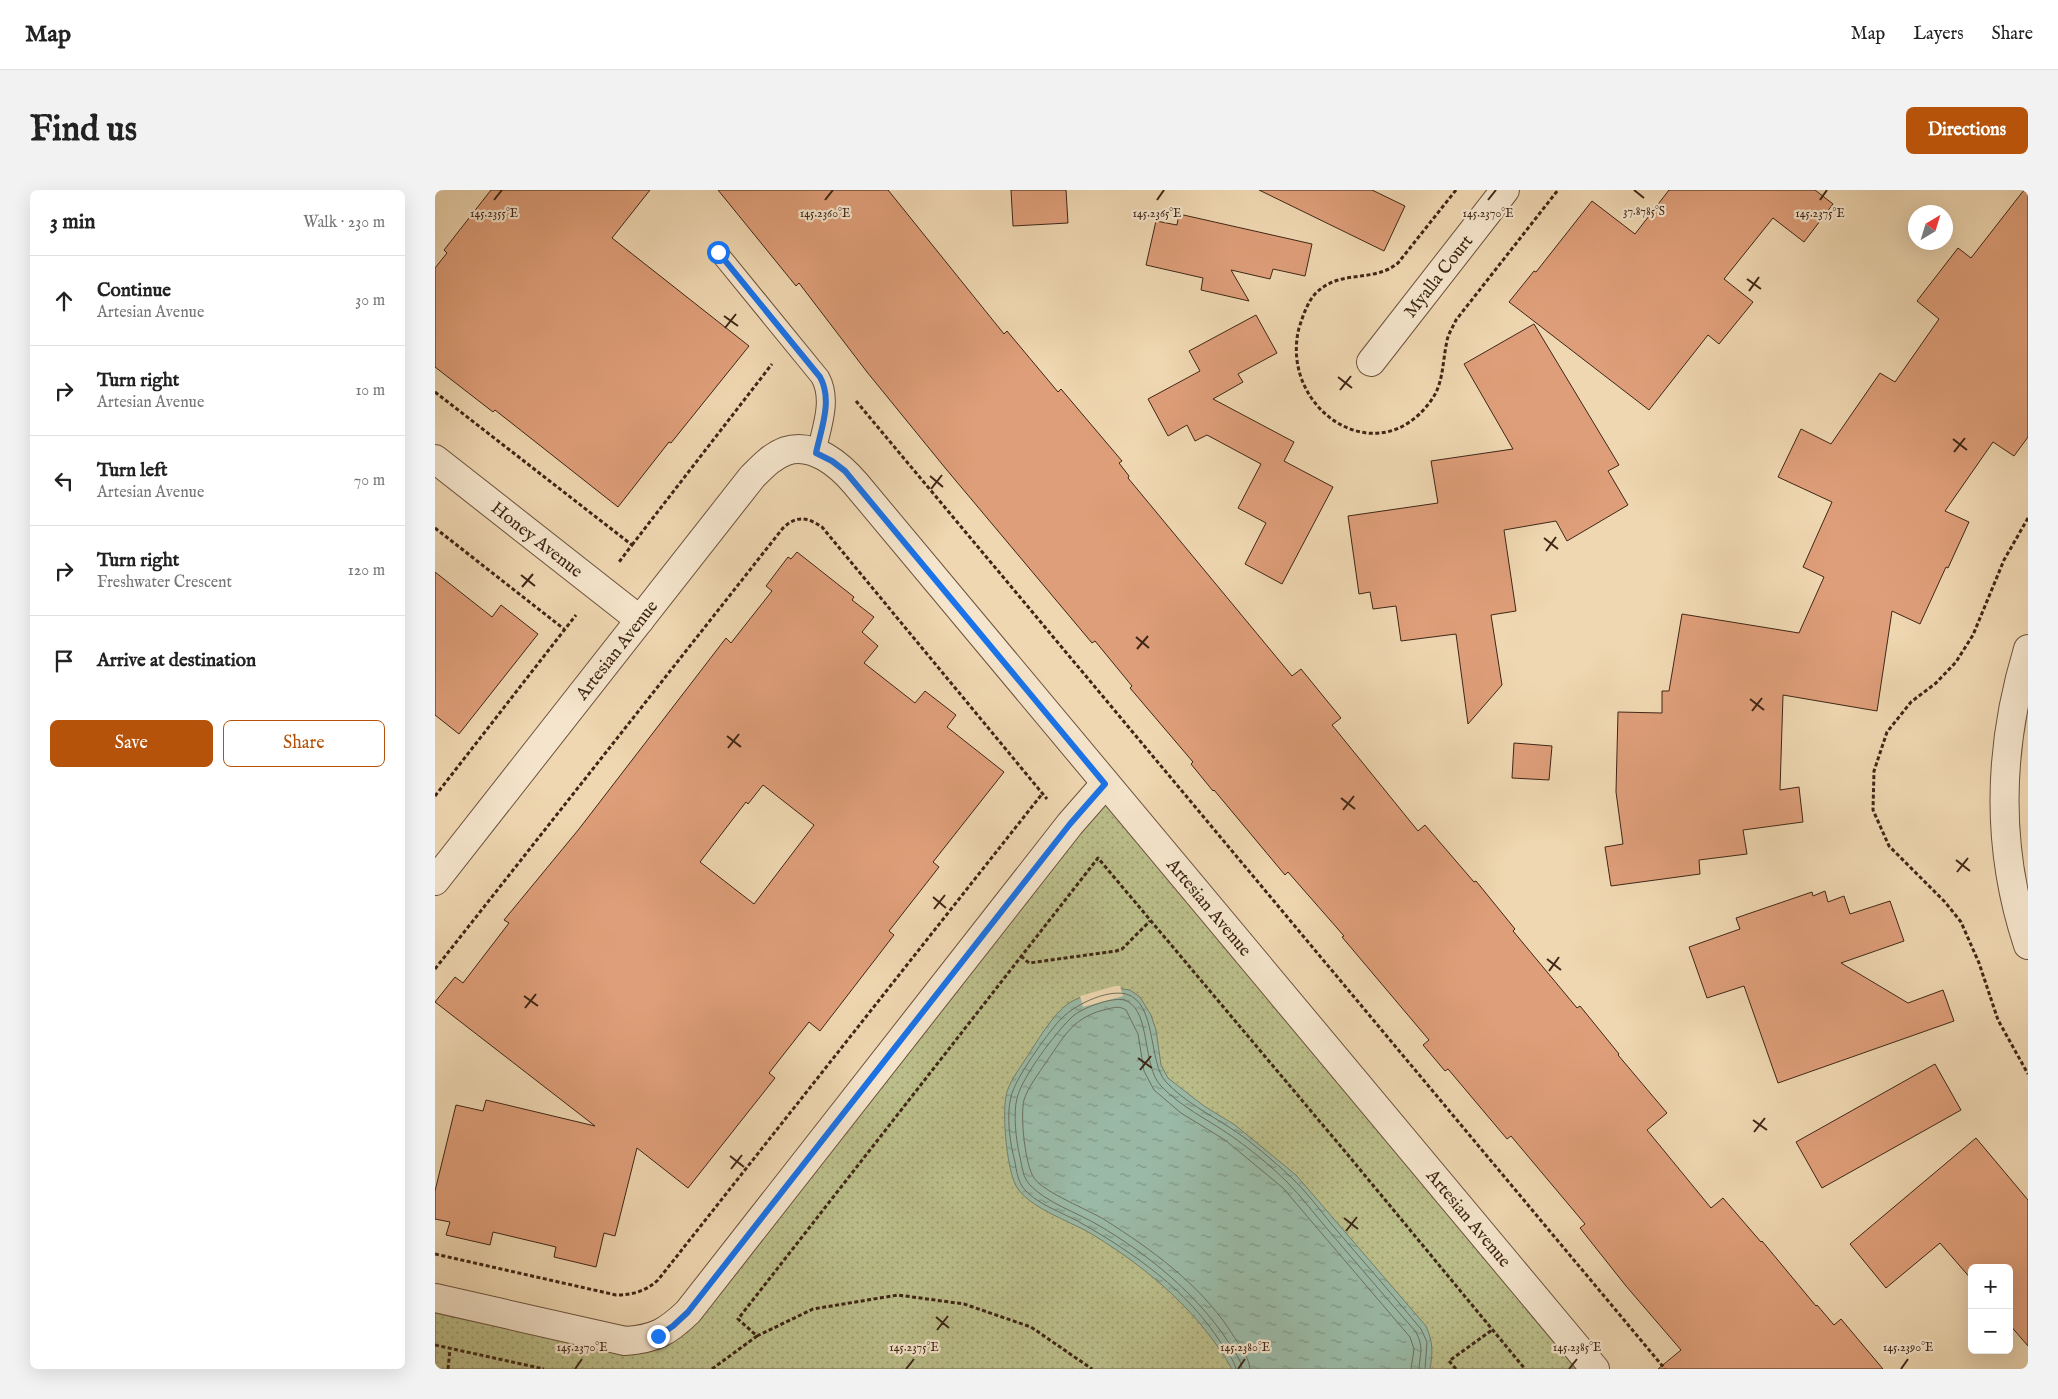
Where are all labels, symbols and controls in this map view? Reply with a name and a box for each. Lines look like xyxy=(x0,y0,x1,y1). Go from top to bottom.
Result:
text: Map xyxy=(25,19,71,50)
text: Map xyxy=(1851,23,1885,46)
text: Layers xyxy=(1913,23,1964,46)
text: Share xyxy=(1992,23,2033,46)
button: Directions xyxy=(1906,107,2028,154)
text: Find us xyxy=(30,108,137,153)
text: 37.8785°S xyxy=(1623,204,1665,219)
north arrow xyxy=(1908,205,1953,250)
text: 145.2355°E xyxy=(470,206,518,221)
text: 145.2360°E xyxy=(800,206,850,221)
text: 145.2365°E xyxy=(1133,206,1181,221)
text: 145.2370°E xyxy=(1463,206,1513,221)
text: 145.2375°E xyxy=(1795,206,1845,221)
text: 3 min xyxy=(50,209,95,236)
text: Walk · 230 m xyxy=(303,213,385,233)
street label: Myalla Court xyxy=(1400,231,1479,323)
route start xyxy=(707,241,730,264)
text: Continue xyxy=(97,279,171,303)
icon: ahead xyxy=(50,287,78,315)
text: 30 m xyxy=(355,291,385,311)
text: Artesian Avenue xyxy=(97,303,204,323)
text: Turn right xyxy=(97,369,179,393)
icon: right xyxy=(50,377,78,405)
text: 10 m xyxy=(355,381,385,401)
text: Artesian Avenue xyxy=(97,393,204,413)
text: Turn left xyxy=(97,459,168,483)
icon: left xyxy=(50,467,78,495)
text: 70 m xyxy=(354,471,385,491)
text: Artesian Avenue xyxy=(97,483,204,503)
street label: Honey Avenue xyxy=(486,497,587,584)
text: Turn right xyxy=(97,549,179,573)
icon: right xyxy=(50,557,78,585)
text: 120 m xyxy=(348,561,385,581)
text: Freshwater Crescent xyxy=(97,573,232,593)
street label: Artesian Avenue xyxy=(571,596,664,706)
icon: arrive xyxy=(50,647,78,675)
text: Arrive at destination xyxy=(97,649,256,673)
button: Save xyxy=(50,720,213,767)
button: Share xyxy=(223,720,385,767)
street label: Artesian Avenue xyxy=(1160,854,1256,962)
street label: Artesian Avenue xyxy=(1420,1165,1515,1273)
map controls xyxy=(1968,1264,2013,1354)
button: + xyxy=(1968,1264,2013,1309)
button: − xyxy=(1968,1309,2013,1354)
route end xyxy=(647,1325,670,1348)
text: 145.2370°E xyxy=(557,1340,607,1355)
text: 145.2375°E xyxy=(889,1340,939,1355)
text: 145.2380°E xyxy=(1220,1340,1270,1355)
text: 145.2385°E xyxy=(1553,1340,1601,1355)
text: 145.2390°E xyxy=(1883,1340,1933,1355)

